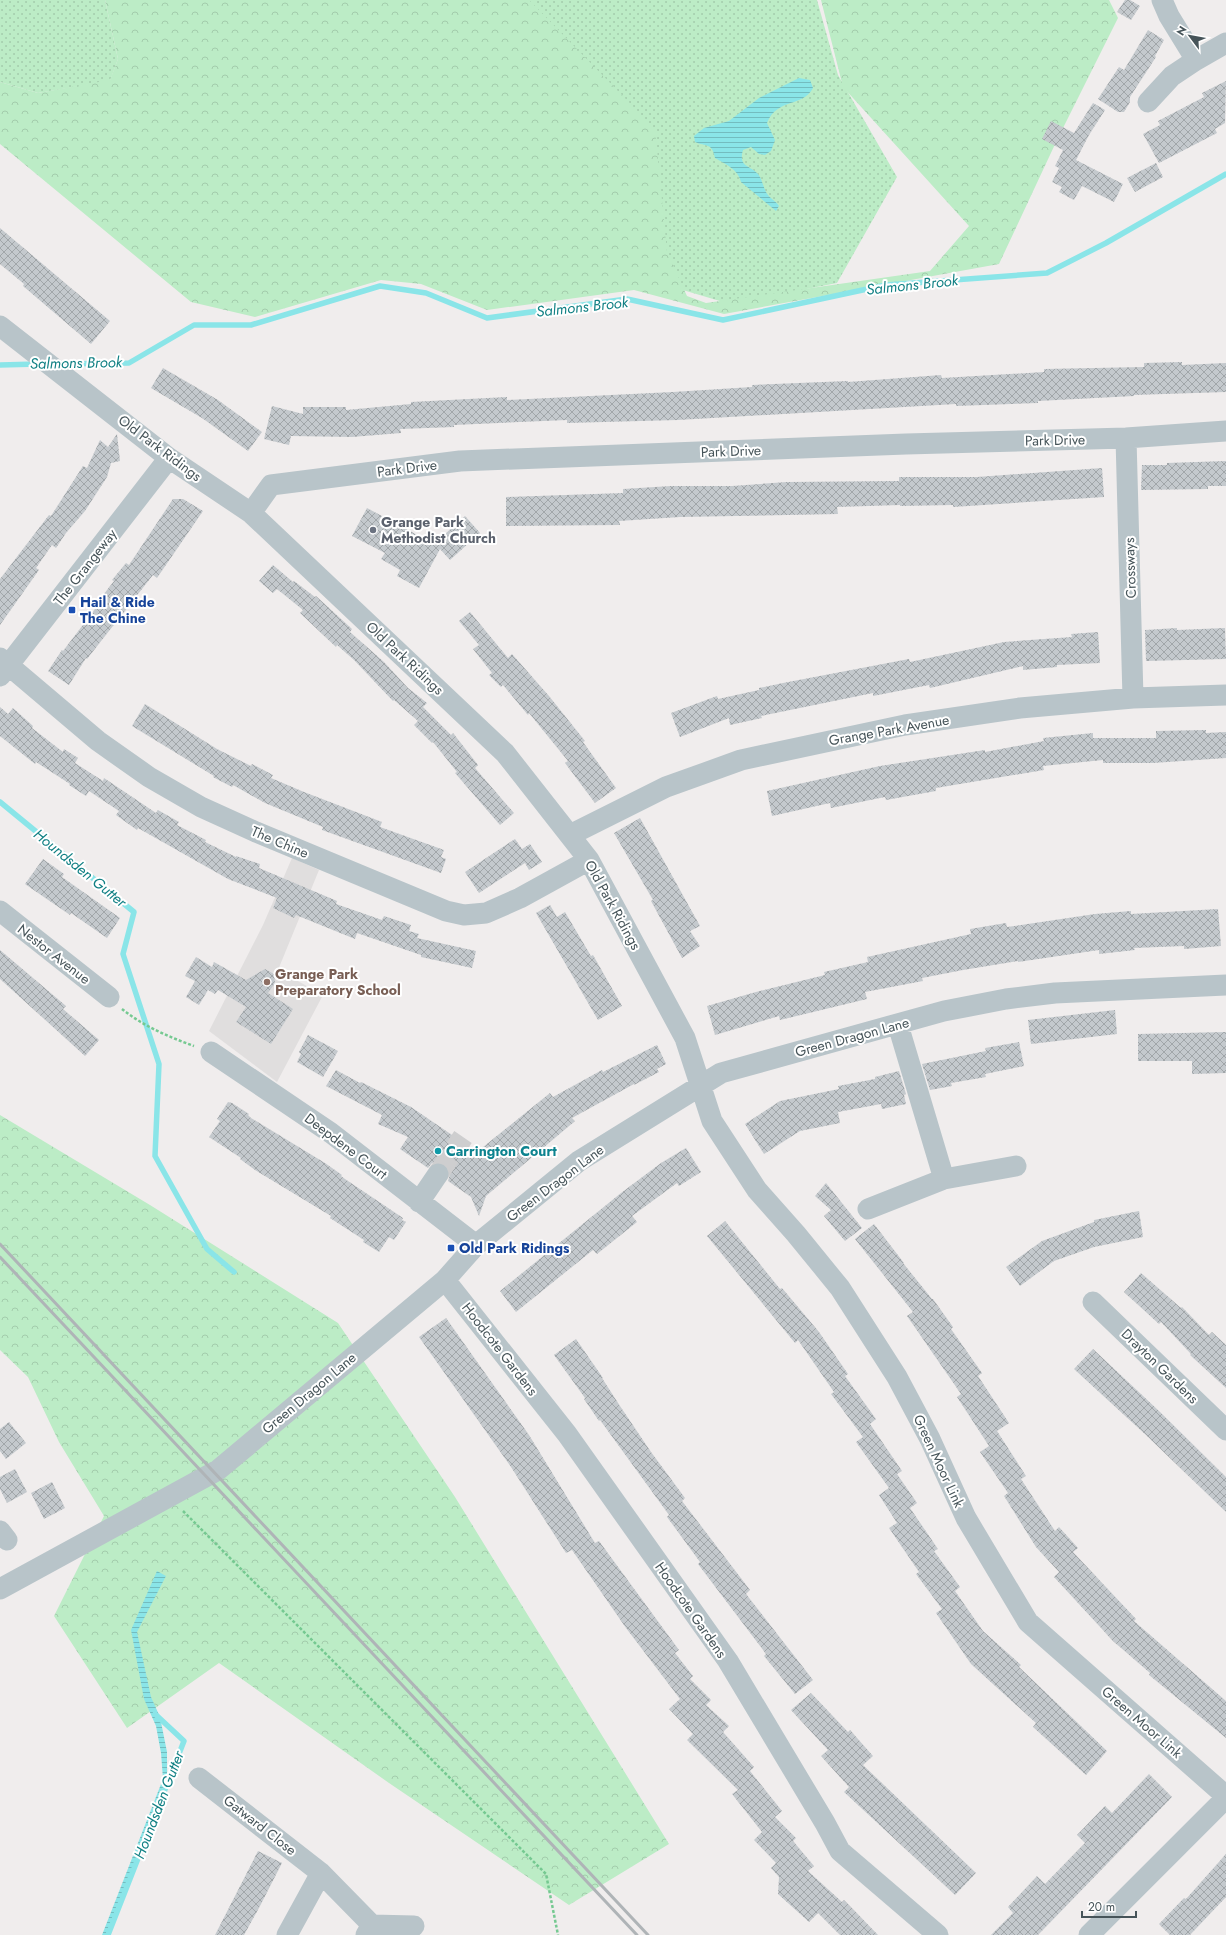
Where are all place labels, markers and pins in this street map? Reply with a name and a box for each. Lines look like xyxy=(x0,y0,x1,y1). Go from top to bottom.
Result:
place label: Grange Park Methodist Church xyxy=(381,512,496,548)
marker: Grange Park Methodist Church xyxy=(368,525,378,535)
place label: Hail & Ride The Chine xyxy=(80,592,155,628)
marker: Hail & Ride The Chine xyxy=(67,605,77,615)
place label: Grange Park Preparatory School xyxy=(275,964,401,1000)
marker: Grange Park Preparatory School xyxy=(262,977,272,987)
place label: Carrington Court xyxy=(446,1141,557,1161)
marker: Carrington Court xyxy=(433,1146,443,1156)
place label: Old Park Ridings xyxy=(459,1238,570,1258)
marker: Old Park Ridings xyxy=(446,1243,456,1253)

